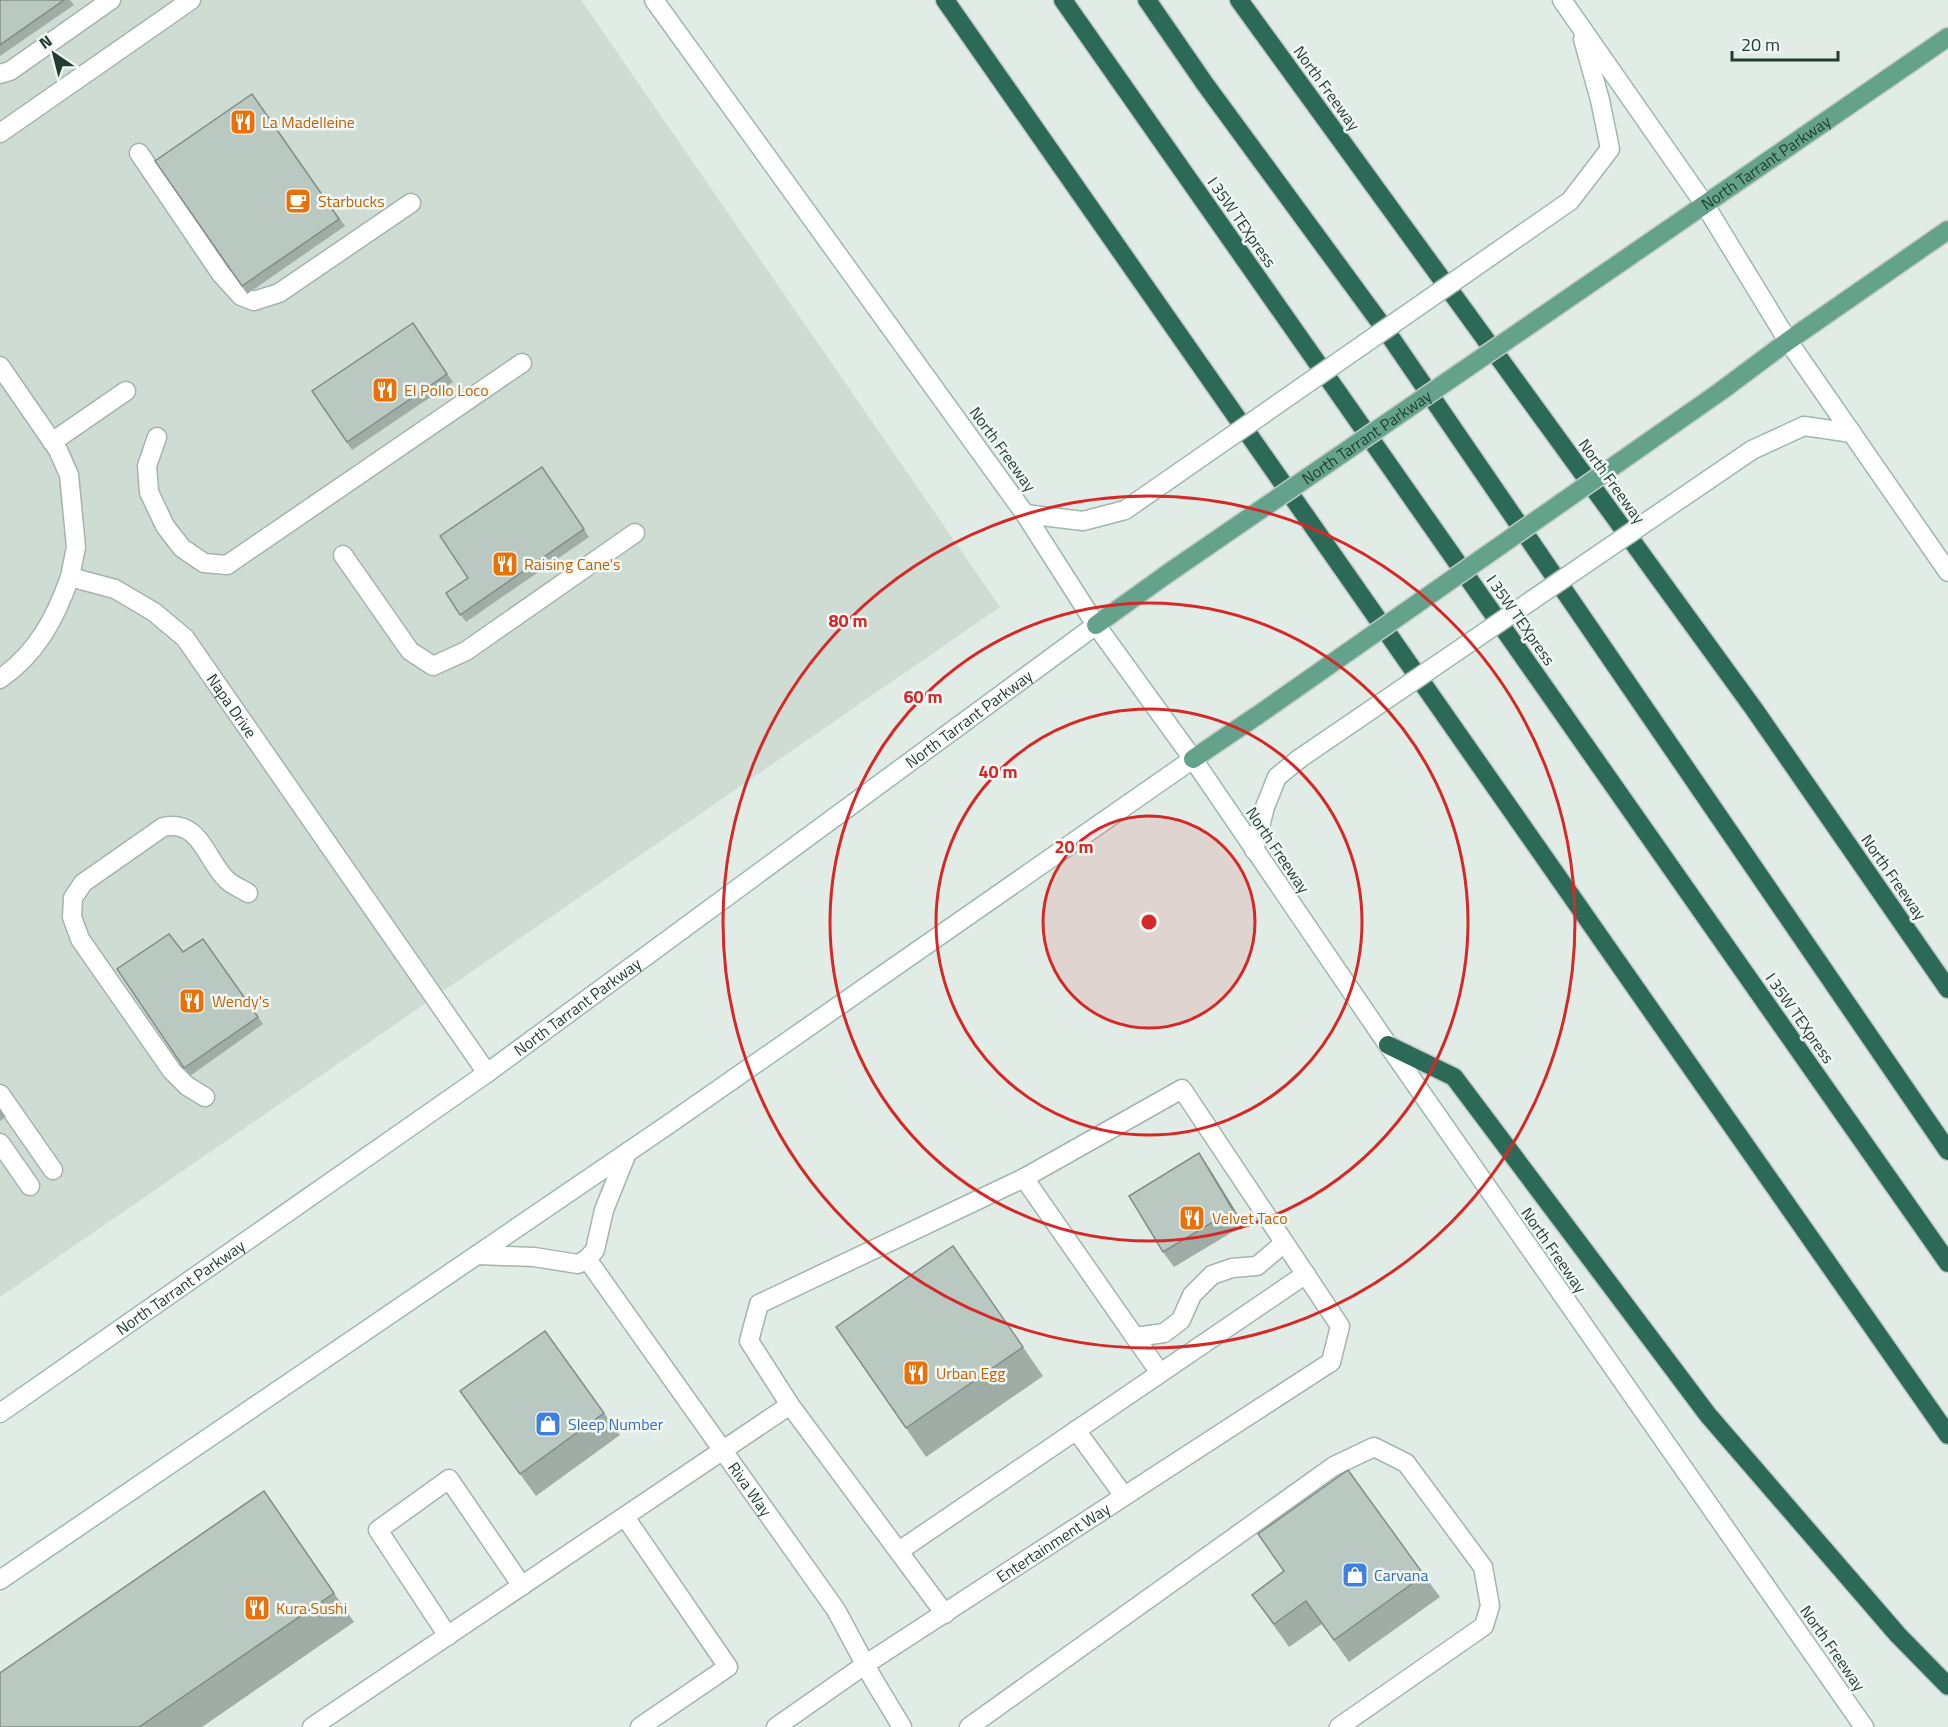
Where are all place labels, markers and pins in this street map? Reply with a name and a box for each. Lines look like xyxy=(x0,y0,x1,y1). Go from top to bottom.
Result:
restaurant icon: La Madelleine xyxy=(228,107,258,137)
place label: La Madelleine xyxy=(262,110,355,134)
cafe icon: Starbucks xyxy=(283,186,313,216)
place label: Starbucks xyxy=(318,189,385,213)
restaurant icon: El Pollo Loco xyxy=(370,375,400,405)
place label: El Pollo Loco xyxy=(404,378,489,402)
restaurant icon: Raising Cane's xyxy=(490,549,520,579)
place label: Raising Cane's xyxy=(524,552,621,576)
centre of rings xyxy=(1139,912,1159,932)
restaurant icon: Wendy's xyxy=(177,986,207,1016)
place label: Wendy's xyxy=(212,989,269,1013)
restaurant icon: Velvet Taco xyxy=(1177,1203,1207,1233)
place label: Velvet Taco xyxy=(1212,1206,1288,1230)
restaurant icon: Urban Egg xyxy=(901,1358,931,1388)
place label: Urban Egg xyxy=(936,1361,1005,1385)
shop icon: Sleep Number xyxy=(533,1409,563,1439)
place label: Sleep Number xyxy=(568,1412,664,1436)
shop icon: Carvana xyxy=(1340,1560,1370,1590)
place label: Carvana xyxy=(1374,1563,1428,1587)
restaurant icon: Kura Sushi xyxy=(242,1593,272,1623)
place label: Kura Sushi xyxy=(276,1596,347,1620)

